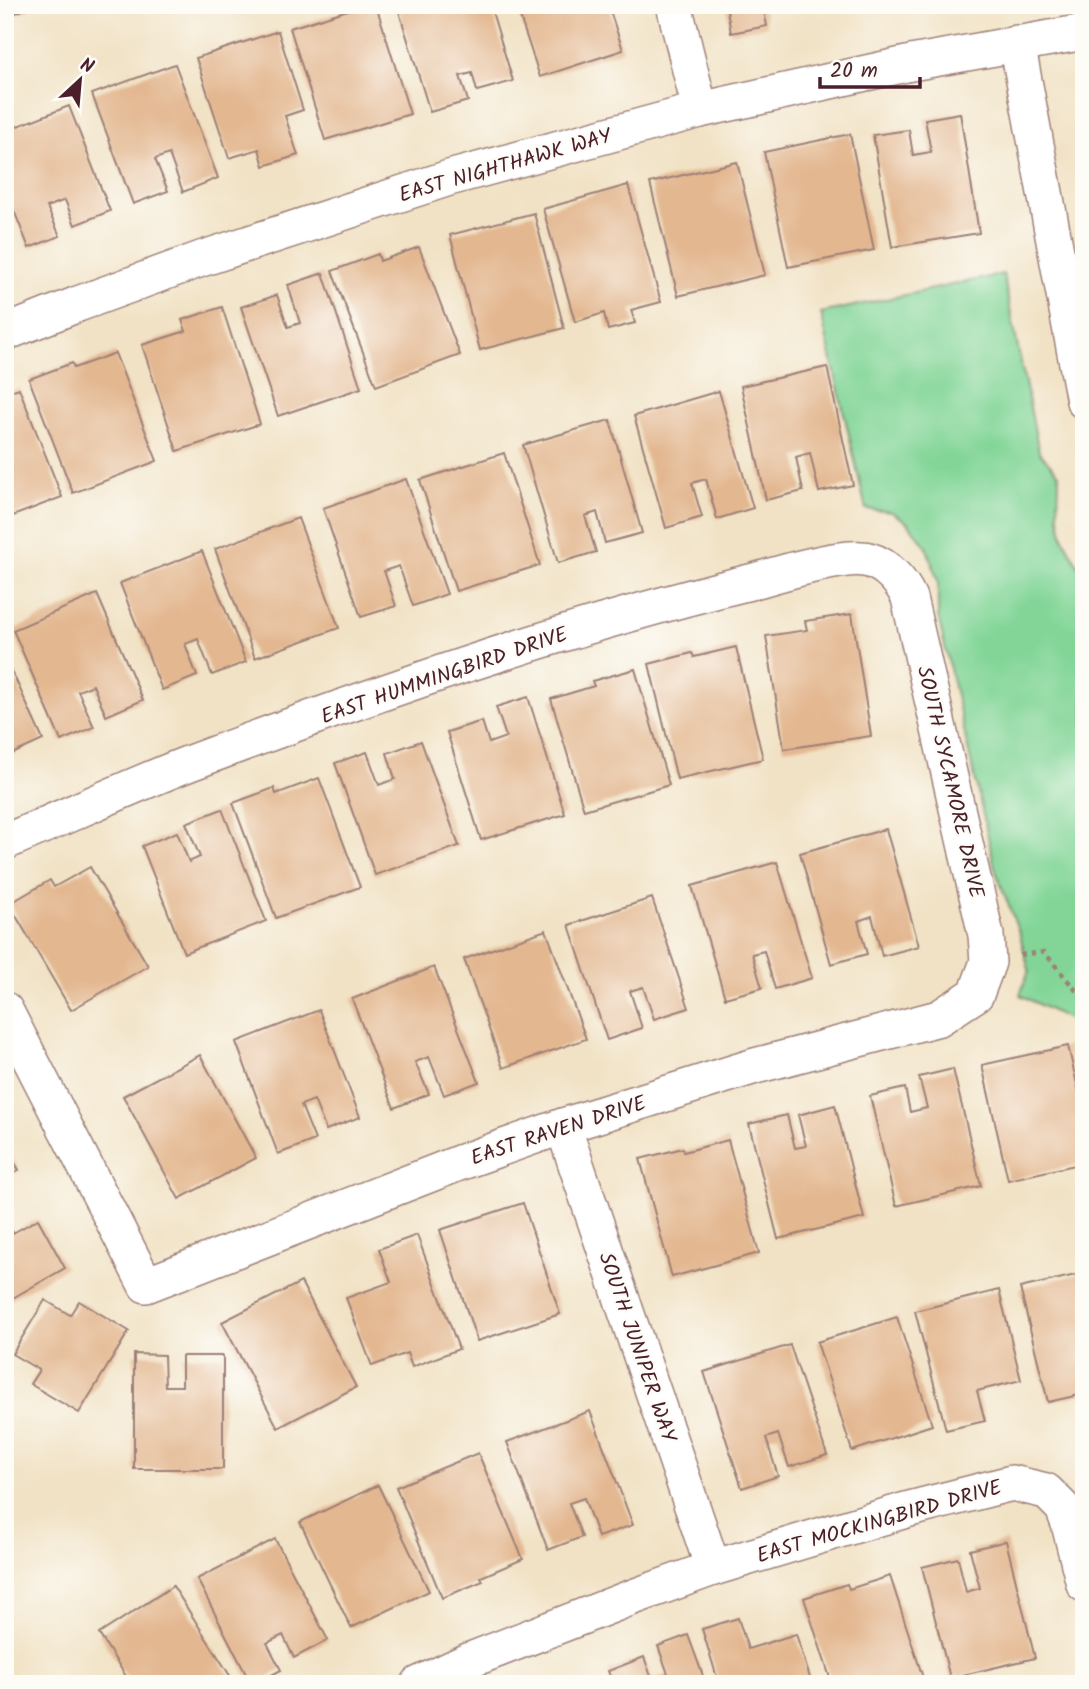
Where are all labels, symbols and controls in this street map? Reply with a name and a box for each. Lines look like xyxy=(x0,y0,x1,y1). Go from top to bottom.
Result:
north arrow xyxy=(46,46,116,116)
scale bar xyxy=(820,46,919,90)
text: N xyxy=(75,50,99,83)
text: 20 m xyxy=(830,55,878,88)
street label: EAST NIGHTHAWK WAY xyxy=(395,120,617,213)
street label: EAST HUMMINGBIRD DRIVE xyxy=(317,618,573,734)
street label: SOUTH SYCAMORE DRIVE xyxy=(907,663,992,902)
street label: EAST RAVEN DRIVE xyxy=(466,1087,651,1175)
street label: SOUTH JUNIPER WAY xyxy=(589,1248,685,1448)
street label: EAST MOCKINGBIRD DRIVE xyxy=(753,1471,1007,1573)

